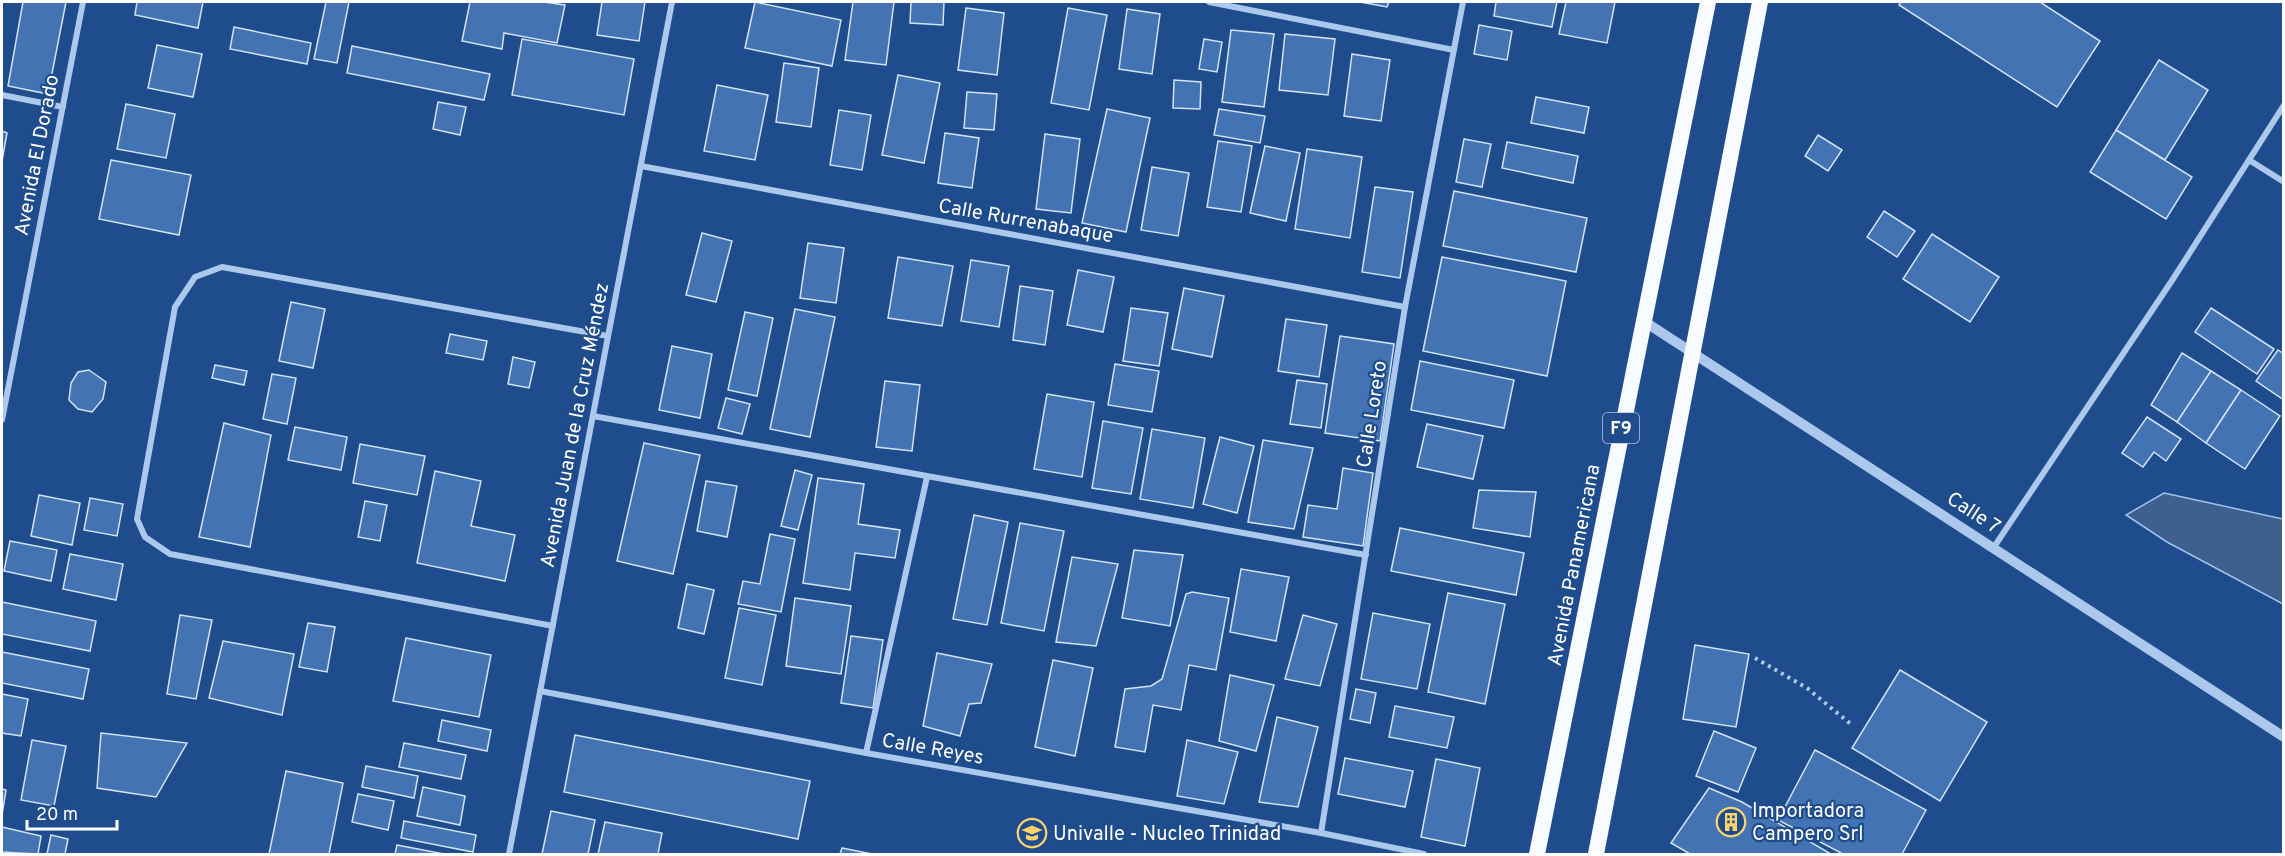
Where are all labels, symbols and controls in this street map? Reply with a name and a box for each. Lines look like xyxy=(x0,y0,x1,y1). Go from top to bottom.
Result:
street label: Avenida El Dorado xyxy=(10,73,66,238)
street label: Calle Rurrenabaque xyxy=(936,194,1115,250)
street label: Avenida Juan de la Cruz Méndez xyxy=(536,281,616,570)
street label: Calle Loreto xyxy=(1352,359,1394,470)
road number: F9 xyxy=(1603,413,1639,443)
street label: Avenida Panamericana xyxy=(1543,462,1607,668)
street label: Calle 7 xyxy=(1941,487,2005,541)
street label: Calle Reyes xyxy=(880,728,986,772)
scale bar xyxy=(27,793,117,831)
place label: Importadora Campero Srl xyxy=(1752,799,1864,848)
text: 20 m xyxy=(36,804,78,827)
building icon: Importadora Campero Srl xyxy=(1715,806,1747,838)
school or university icon: Univalle - Nucleo Trinidad xyxy=(1016,817,1048,849)
place label: Univalle - Nucleo Trinidad xyxy=(1053,822,1281,848)

